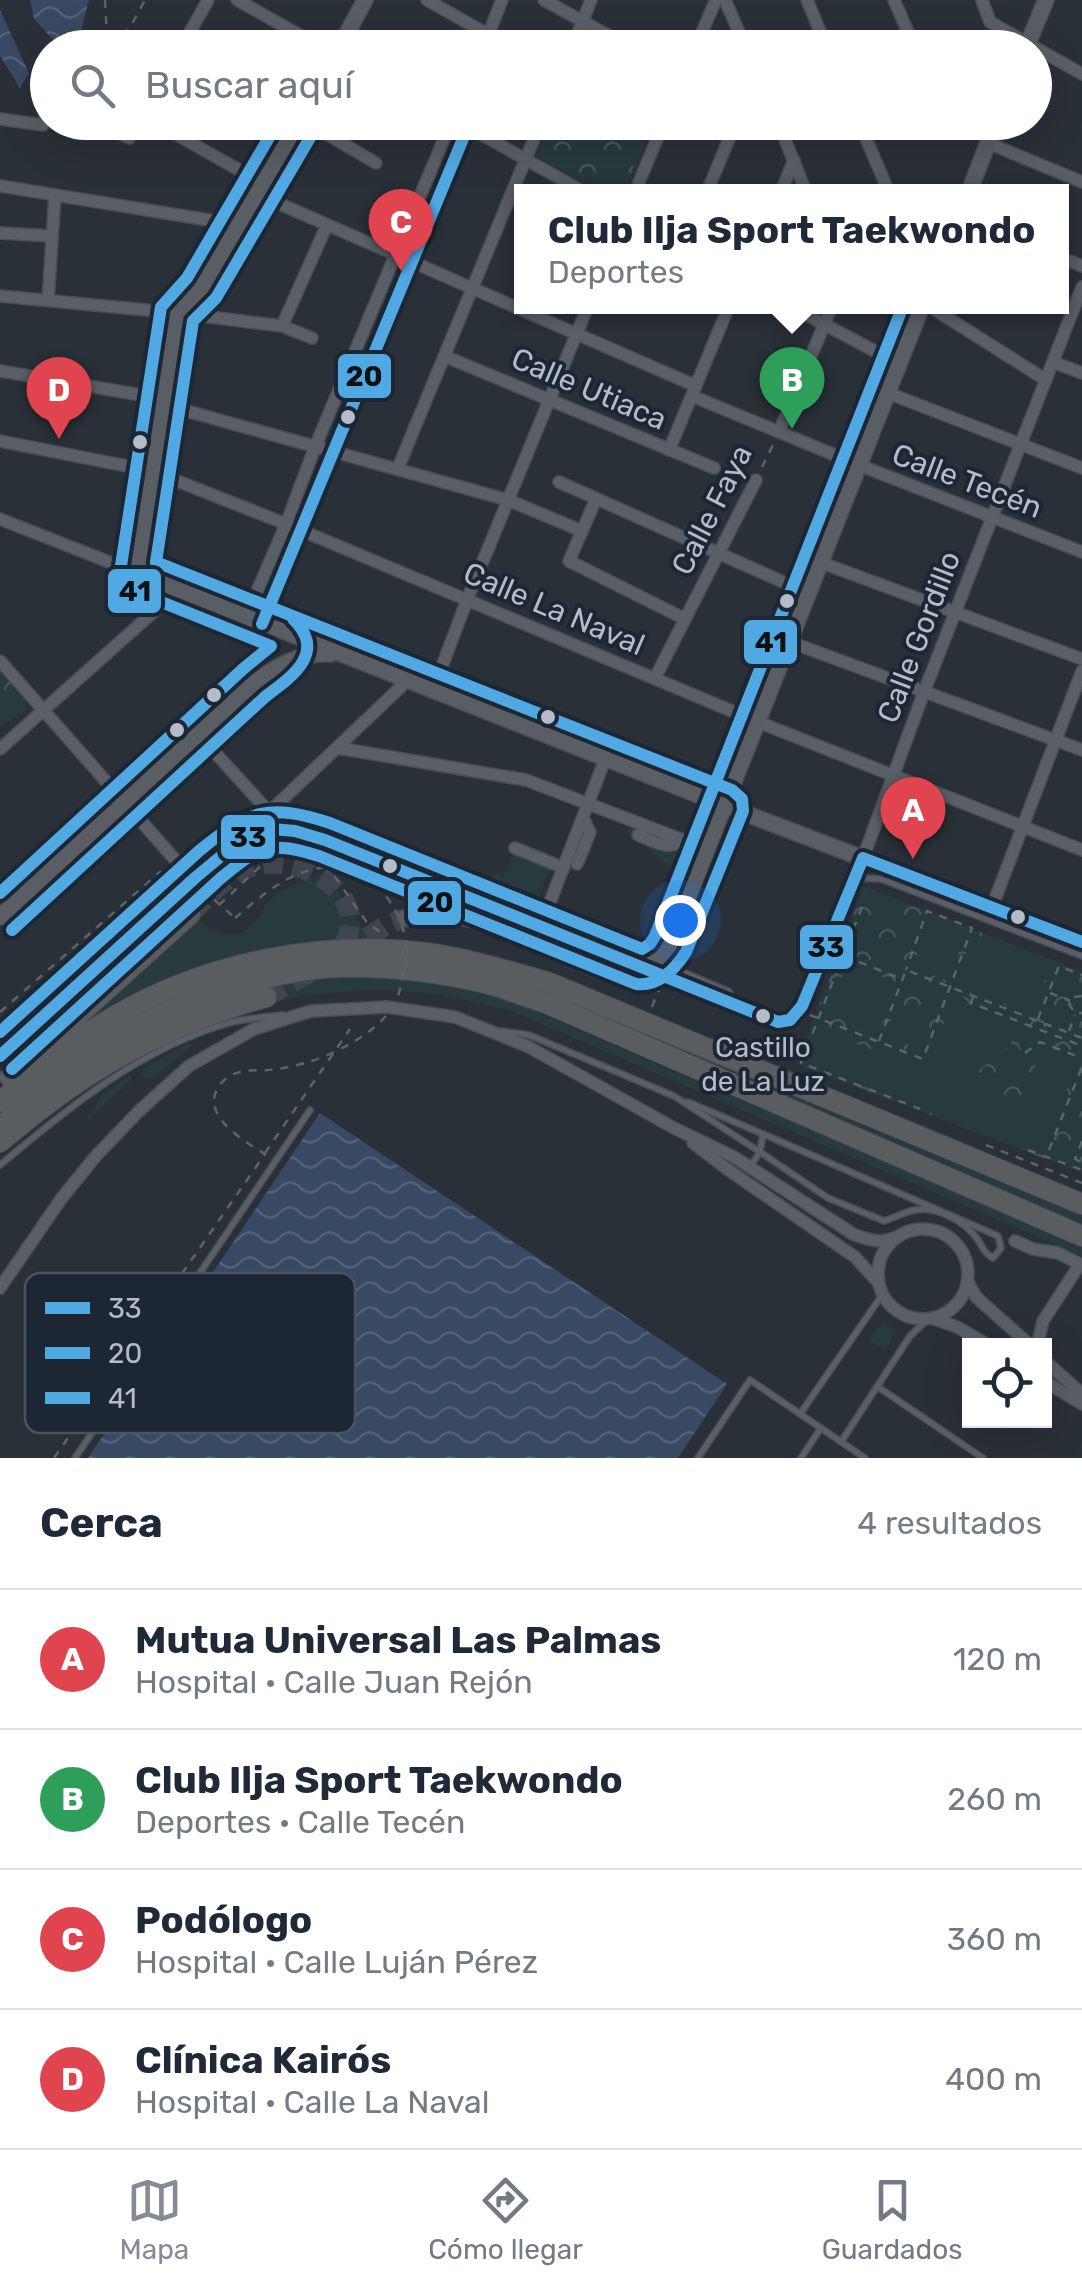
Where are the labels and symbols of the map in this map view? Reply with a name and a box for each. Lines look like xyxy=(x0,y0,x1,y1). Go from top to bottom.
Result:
pin: C xyxy=(368,188,434,271)
street label: Calle Utiaca xyxy=(506,340,672,438)
pin: B xyxy=(760,346,824,429)
line badge: 20 xyxy=(336,352,393,400)
pin: D xyxy=(27,356,92,439)
text: 20 xyxy=(345,360,383,393)
unlabelled marker xyxy=(338,407,358,427)
unlabelled marker xyxy=(130,432,150,452)
street label: Calle Tecén xyxy=(887,436,1047,526)
street label: Calle Faya xyxy=(664,439,760,581)
street label: Calle Gordillo xyxy=(870,546,968,728)
street label: Calle La Naval xyxy=(458,555,650,663)
line badge: 41 xyxy=(106,567,163,615)
text: 41 xyxy=(119,575,151,608)
unlabelled marker xyxy=(777,591,797,611)
line badge: 41 xyxy=(742,618,799,666)
text: 41 xyxy=(755,626,787,659)
unlabelled marker xyxy=(204,685,224,705)
unlabelled marker xyxy=(538,707,558,727)
unlabelled marker xyxy=(167,720,187,740)
pin: A xyxy=(880,776,946,859)
line badge: 33 xyxy=(219,813,277,861)
text: 33 xyxy=(230,821,266,854)
unlabelled marker xyxy=(380,856,400,876)
line badge: 20 xyxy=(406,879,463,927)
text: 20 xyxy=(416,886,454,919)
your location xyxy=(655,895,706,946)
unlabelled marker xyxy=(1008,907,1028,927)
line badge: 33 xyxy=(798,923,855,971)
text: 33 xyxy=(808,931,844,964)
marker: Castillo de La Luz xyxy=(753,1006,773,1026)
place label: Castillo de La Luz xyxy=(701,1031,825,1098)
legend xyxy=(25,1273,355,1433)
text: 33 xyxy=(108,1292,142,1325)
text: 20 xyxy=(108,1337,142,1370)
text: 41 xyxy=(108,1382,137,1415)

